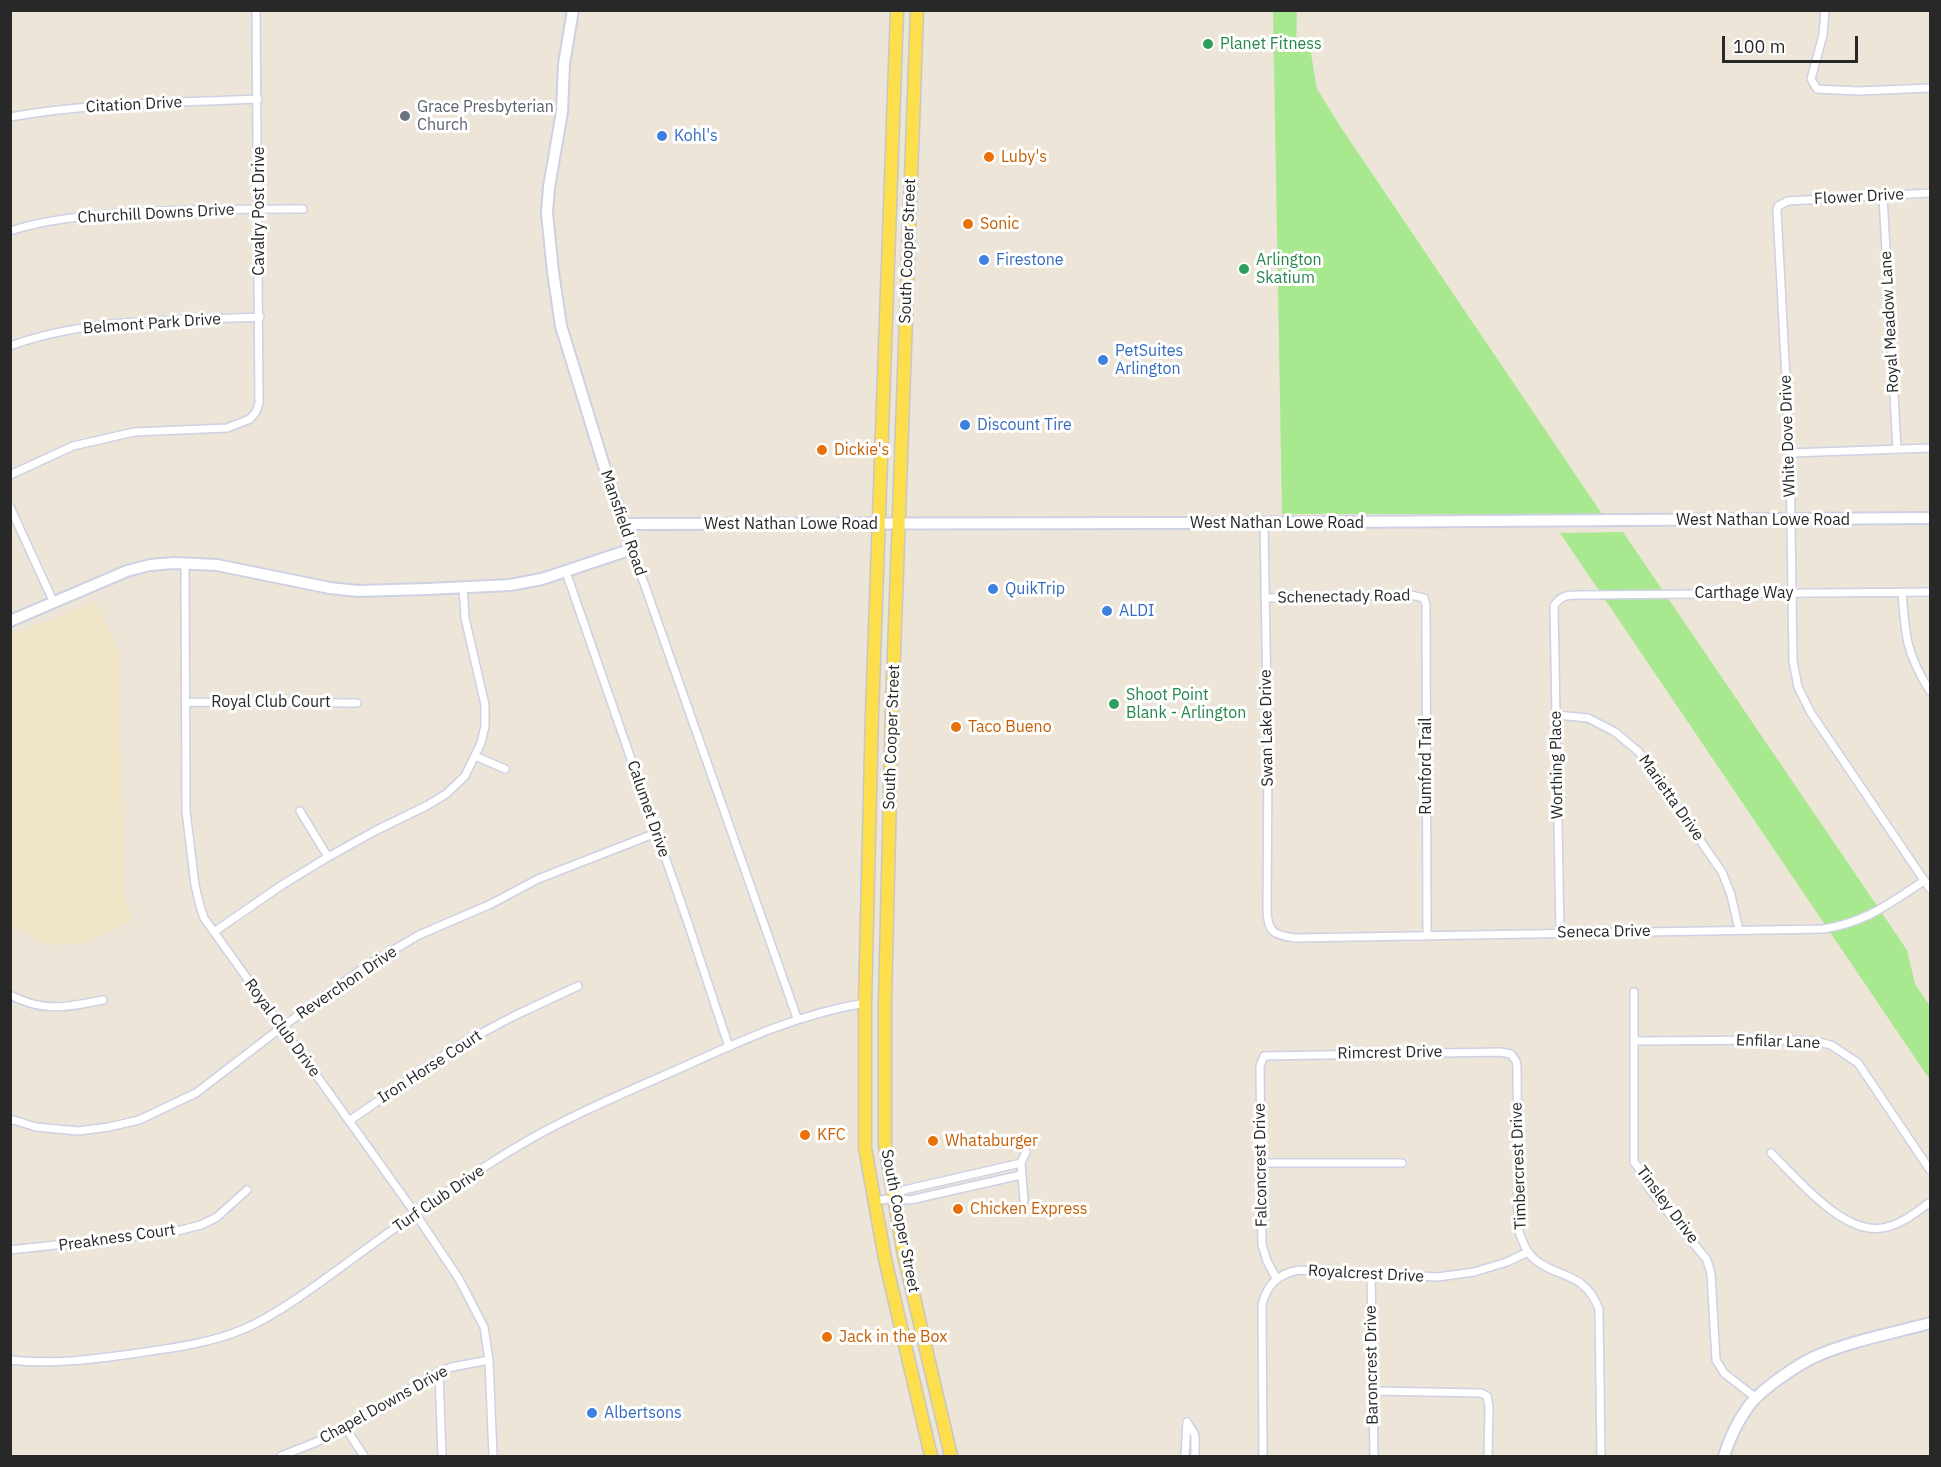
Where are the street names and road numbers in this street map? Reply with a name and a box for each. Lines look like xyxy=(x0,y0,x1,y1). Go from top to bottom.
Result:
street label: Citation Drive xyxy=(85,93,183,117)
street label: Cavalry Post Drive xyxy=(249,146,269,276)
street label: South Cooper Street xyxy=(896,178,920,324)
street label: Flower Drive xyxy=(1814,185,1904,209)
street label: Churchill Downs Drive xyxy=(77,200,235,228)
street label: Royal Meadow Lane xyxy=(1877,250,1903,394)
street label: Belmont Park Drive xyxy=(82,310,222,338)
street label: White Dove Drive xyxy=(1776,374,1800,498)
street label: Mansfield Road xyxy=(596,468,650,578)
street label: West Nathan Lowe Road xyxy=(1676,510,1850,530)
street label: West Nathan Lowe Road xyxy=(1190,513,1364,533)
street label: West Nathan Lowe Road xyxy=(704,514,878,534)
street label: Carthage Way xyxy=(1694,583,1794,603)
street label: Schenectady Road xyxy=(1277,586,1411,608)
street label: South Cooper Street xyxy=(880,664,904,810)
street label: Swan Lake Drive xyxy=(1256,669,1278,787)
street label: Royal Club Court xyxy=(211,692,331,712)
street label: Worthing Place xyxy=(1546,711,1568,819)
street label: Rumford Trail xyxy=(1416,717,1436,815)
street label: Marietta Drive xyxy=(1634,751,1708,845)
street label: Calumet Drive xyxy=(622,758,674,860)
street label: Seneca Drive xyxy=(1557,922,1651,942)
street label: Reverchon Drive xyxy=(293,942,401,1024)
street label: Royal Club Drive xyxy=(240,975,324,1081)
street label: Iron Horse Court xyxy=(374,1026,486,1108)
street label: Enfilar Lane xyxy=(1735,1031,1821,1053)
street label: Rimcrest Drive xyxy=(1337,1042,1443,1064)
street label: Timbercrest Drive xyxy=(1507,1102,1531,1230)
street label: Falconcrest Drive xyxy=(1250,1103,1272,1227)
street label: South Cooper Street xyxy=(877,1148,923,1294)
street label: Turf Club Drive xyxy=(390,1161,488,1237)
street label: Tinsley Drive xyxy=(1632,1162,1702,1248)
street label: Preakness Court xyxy=(57,1220,177,1256)
street label: Royalcrest Drive xyxy=(1307,1261,1425,1287)
street label: Baroncrest Drive xyxy=(1361,1305,1383,1425)
street label: Chapel Downs Drive xyxy=(317,1362,451,1448)

